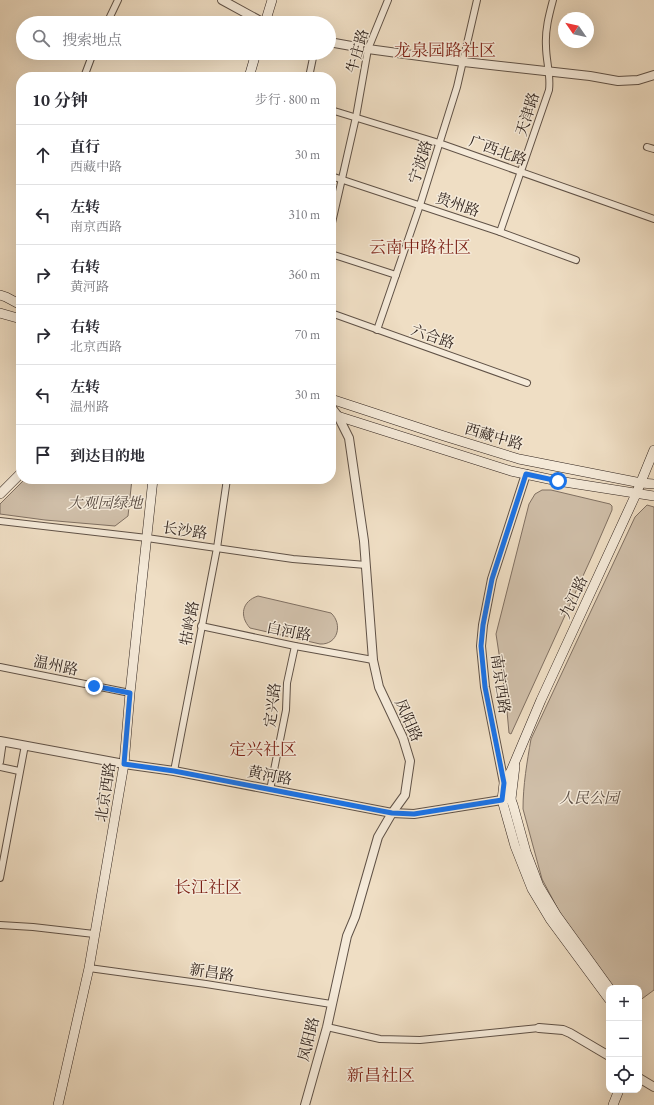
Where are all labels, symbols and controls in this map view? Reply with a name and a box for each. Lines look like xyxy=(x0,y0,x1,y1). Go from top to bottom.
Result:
north arrow xyxy=(558,12,594,48)
search box xyxy=(16,16,336,60)
icon: search xyxy=(30,27,52,49)
street label: 牛庄路 xyxy=(342,27,372,75)
text: 搜索地点 xyxy=(62,30,122,49)
district label: 龙泉园路社区 xyxy=(394,39,496,61)
text: 10 分钟 xyxy=(32,89,88,111)
street label: 天津路 xyxy=(511,90,543,138)
text: 步行 · 800 m xyxy=(255,91,320,108)
street label: 广西北路 xyxy=(467,131,529,169)
text: 直行 xyxy=(70,137,100,156)
street label: 宁波路 xyxy=(404,138,436,186)
icon: ahead xyxy=(32,144,54,166)
text: 30 m xyxy=(295,146,320,163)
text: 西藏中路 xyxy=(70,158,122,175)
street label: 贵州路 xyxy=(434,188,482,220)
text: 左转 xyxy=(70,197,100,216)
icon: left xyxy=(32,204,54,226)
text: 310 m xyxy=(289,206,320,223)
text: 南京西路 xyxy=(70,218,122,235)
district label: 云南中路社区 xyxy=(369,236,471,258)
text: 右转 xyxy=(70,257,100,276)
icon: right xyxy=(32,264,54,286)
text: 360 m xyxy=(289,266,320,283)
text: 黄河路 xyxy=(70,278,109,295)
text: 右转 xyxy=(70,317,100,336)
street label: 六合路 xyxy=(409,320,457,352)
icon: right xyxy=(32,324,54,346)
text: 70 m xyxy=(295,326,320,343)
text: 北京西路 xyxy=(70,338,122,355)
text: 左转 xyxy=(70,377,100,396)
icon: left xyxy=(32,384,54,406)
text: 30 m xyxy=(295,386,320,403)
text: 温州路 xyxy=(70,398,109,415)
street label: 西藏中路 xyxy=(463,419,525,453)
icon: arrive xyxy=(32,444,54,466)
text: 到达目的地 xyxy=(70,446,145,465)
route start xyxy=(549,472,567,490)
park label: 大观园绿地 xyxy=(67,493,144,512)
street label: 长沙路 xyxy=(161,517,209,543)
street label: 九江路 xyxy=(555,573,591,621)
street label: 牯岭路 xyxy=(175,599,203,647)
street label: 白河路 xyxy=(265,617,313,645)
street label: 温州路 xyxy=(32,651,80,679)
street label: 南京西路 xyxy=(487,653,515,715)
route end xyxy=(85,677,103,695)
street label: 定兴路 xyxy=(260,682,284,728)
street label: 凤阳路 xyxy=(391,696,427,744)
district label: 定兴社区 xyxy=(229,738,297,760)
street label: 北京西路 xyxy=(91,761,119,823)
street label: 黄河路 xyxy=(246,761,294,789)
park label: 人民公园 xyxy=(559,788,621,807)
district label: 长江社区 xyxy=(174,876,242,898)
street label: 新昌路 xyxy=(188,959,236,985)
map controls xyxy=(606,985,642,1093)
button: + xyxy=(606,985,642,1021)
street label: 凤阳路 xyxy=(293,1015,323,1063)
button: − xyxy=(606,1021,642,1057)
button: locate xyxy=(606,1057,642,1093)
district label: 新昌社区 xyxy=(347,1064,415,1086)

